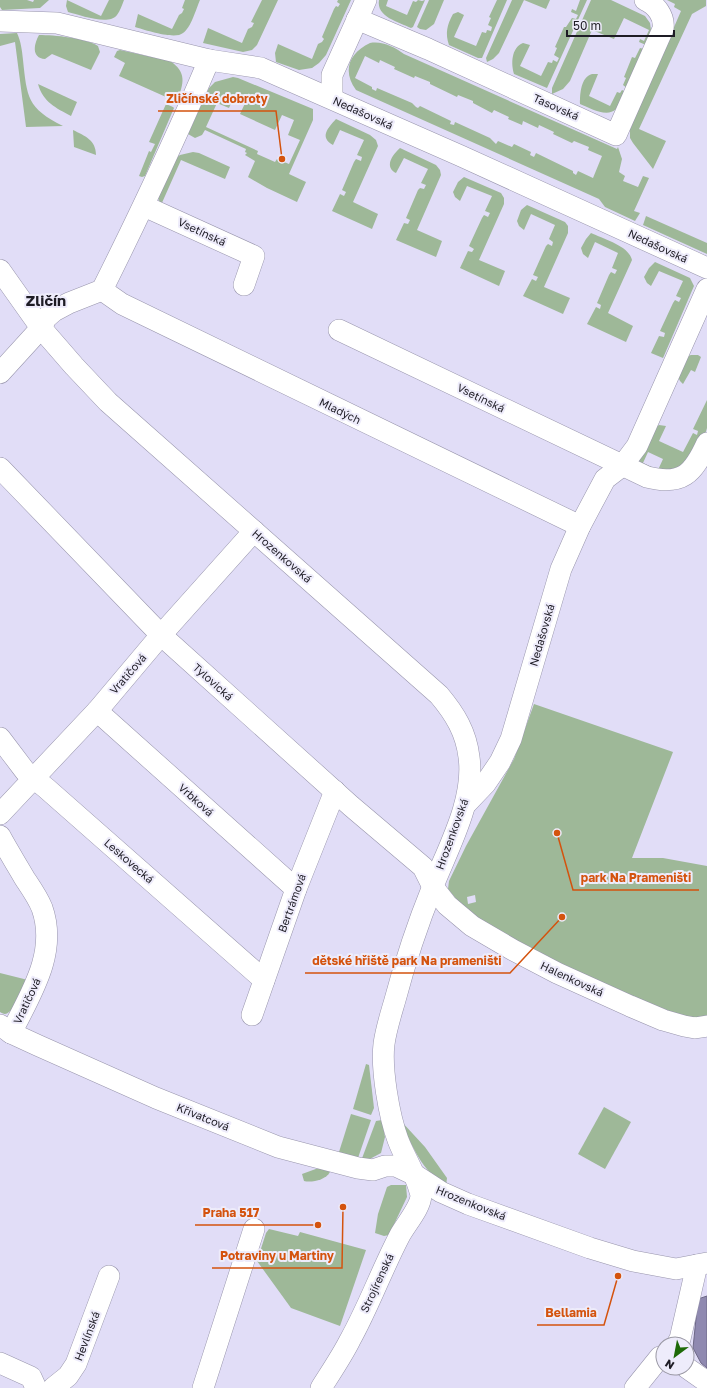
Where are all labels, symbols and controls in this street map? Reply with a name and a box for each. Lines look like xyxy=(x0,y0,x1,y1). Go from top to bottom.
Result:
scale bar xyxy=(567,12,674,38)
text: 50 m xyxy=(573,18,601,33)
callout: Zličínské dobroty xyxy=(158,87,276,111)
text: Zličínské dobroty xyxy=(166,91,269,106)
street label: Tasovská xyxy=(531,91,581,122)
street label: Nedašovská xyxy=(331,94,395,132)
street label: Vsetínská xyxy=(176,215,228,248)
street label: Nedašovská xyxy=(626,226,690,265)
district label: Zličín xyxy=(26,291,66,309)
street label: Vsetínská xyxy=(455,380,507,415)
street label: Mladých xyxy=(317,395,363,426)
street label: Hrozenkovská xyxy=(250,526,315,585)
street label: Nedašovská xyxy=(526,602,557,668)
street label: Vratičová xyxy=(107,651,149,696)
street label: Tylovická xyxy=(191,660,236,703)
street label: Vrbková xyxy=(176,781,216,819)
street label: Hrozenkovská xyxy=(433,797,470,871)
street label: Leskovecká xyxy=(102,836,157,886)
callout: park Na Prameništi xyxy=(573,866,699,890)
text: park Na Prameništi xyxy=(581,870,691,885)
street label: Bertrámová xyxy=(275,872,308,934)
callout: dětské hřiště park Na prameništi xyxy=(305,949,510,973)
text: dětské hřiště park Na prameništi xyxy=(312,953,502,968)
street label: Halenkovská xyxy=(539,958,606,999)
street label: Vratičová xyxy=(10,976,43,1026)
street label: Křivatcová xyxy=(175,1100,231,1133)
street label: Hrozenkovská xyxy=(434,1183,508,1223)
callout: Praha 517 xyxy=(195,1201,268,1225)
text: Praha 517 xyxy=(203,1205,260,1220)
callout: Potraviny u Martiny xyxy=(212,1244,342,1268)
text: Potraviny u Martiny xyxy=(220,1248,335,1263)
street label: Strojírenská xyxy=(357,1251,396,1314)
callout: Bellamia xyxy=(537,1301,604,1325)
text: Bellamia xyxy=(545,1305,597,1320)
street label: Hevlínská xyxy=(71,1309,102,1362)
north arrow xyxy=(655,1336,695,1376)
text: N xyxy=(662,1357,676,1373)

